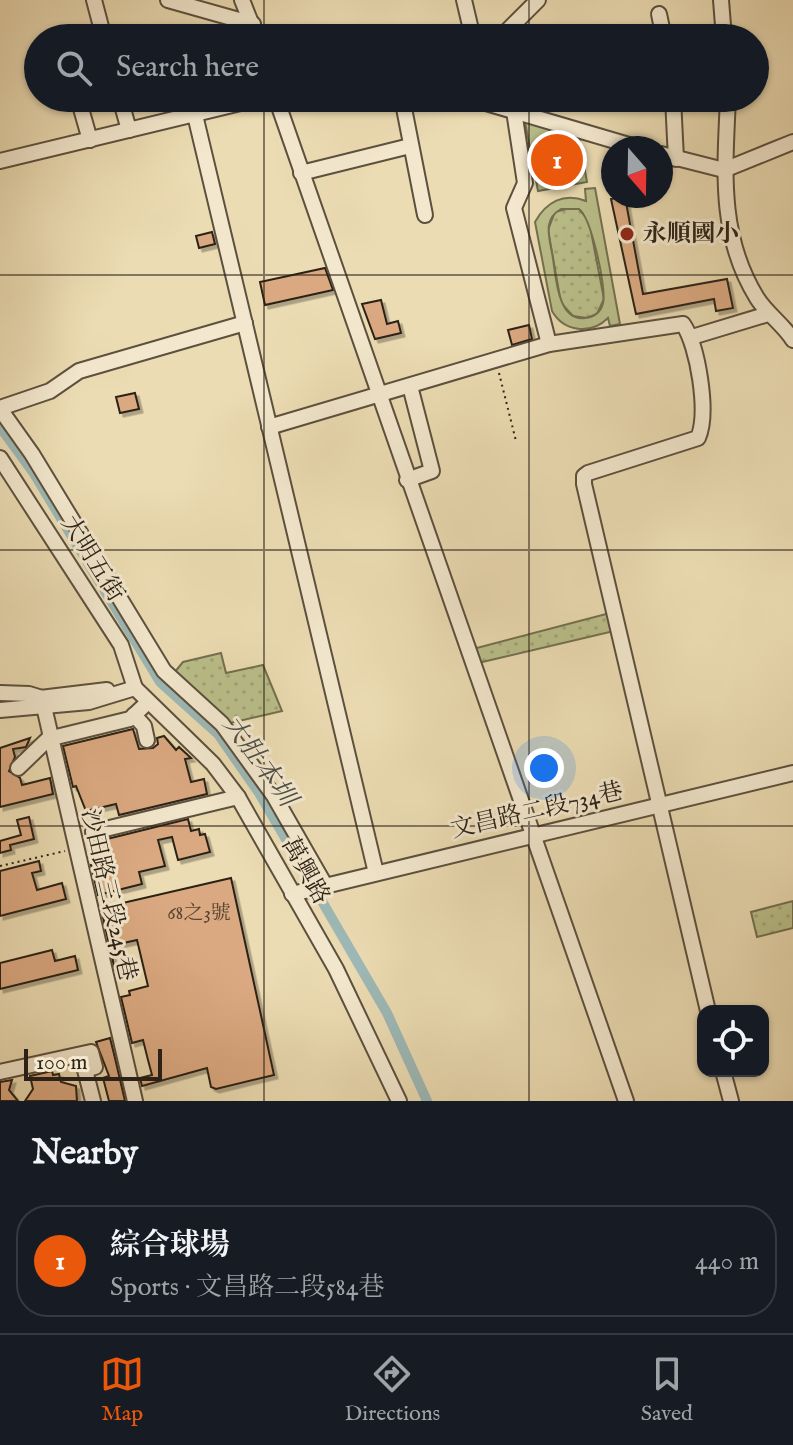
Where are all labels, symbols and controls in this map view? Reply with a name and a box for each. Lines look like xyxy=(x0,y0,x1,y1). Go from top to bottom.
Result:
search box xyxy=(24,24,769,112)
icon: search xyxy=(52,46,96,90)
text: Search here xyxy=(116,49,259,87)
pin: 1 xyxy=(531,130,583,190)
north arrow xyxy=(601,136,673,208)
place label: 永順國小 xyxy=(643,219,739,250)
marker: 永順國小 xyxy=(618,225,636,243)
street label: 大明五街 xyxy=(53,510,131,608)
water label: 大肚本圳 xyxy=(215,709,305,816)
your location xyxy=(524,748,564,788)
street label: 文昌路二段734巷 xyxy=(448,776,626,846)
street label: 沙田路三段245巷 xyxy=(73,806,143,984)
street label: 萬興路 xyxy=(274,832,336,910)
house number: 68之3號 xyxy=(167,901,231,926)
map controls xyxy=(697,1005,769,1077)
button: locate xyxy=(697,1005,769,1077)
scale bar xyxy=(24,1045,162,1081)
text: 100 m xyxy=(36,1049,88,1077)
text: Nearby xyxy=(32,1132,138,1175)
text: 綜合球場 xyxy=(110,1227,230,1265)
text: 1 xyxy=(55,1245,65,1278)
text: 440 m xyxy=(695,1245,759,1278)
text: Sports · 文昌路二段584巷 xyxy=(110,1271,384,1304)
tab: Map xyxy=(100,1352,144,1428)
tab: Directions xyxy=(345,1352,440,1428)
tab: Saved xyxy=(641,1352,693,1428)

